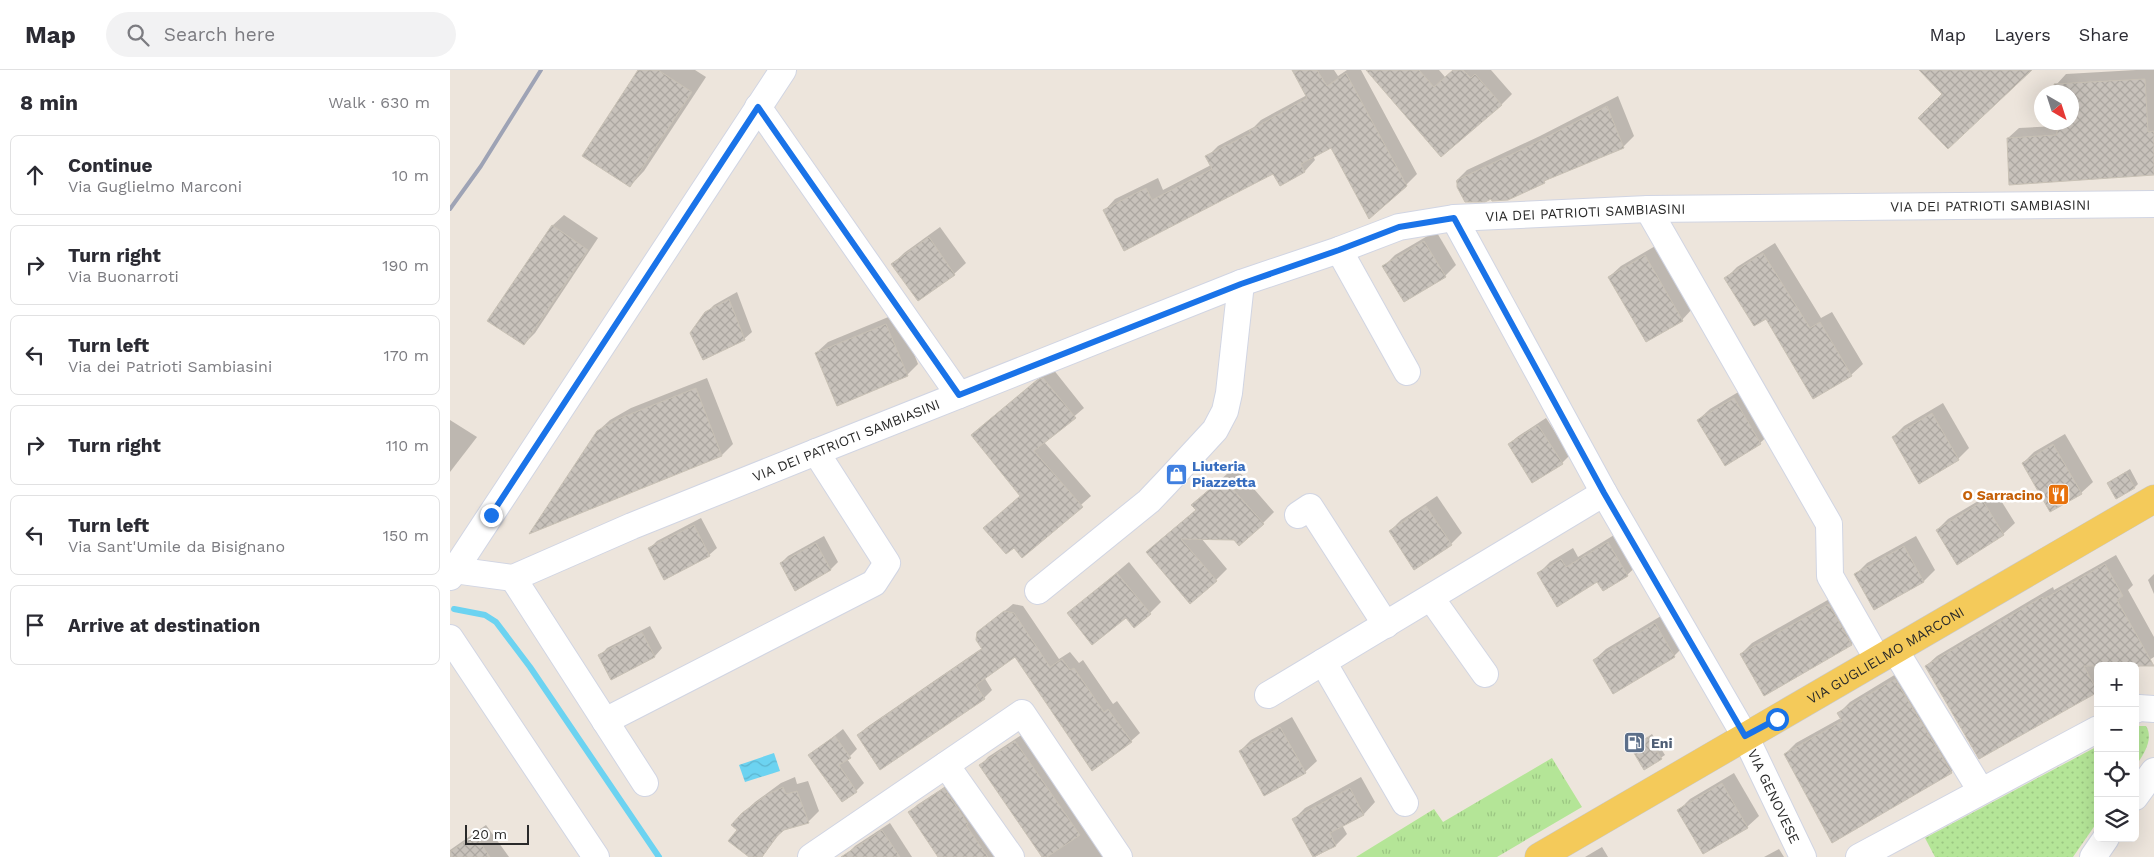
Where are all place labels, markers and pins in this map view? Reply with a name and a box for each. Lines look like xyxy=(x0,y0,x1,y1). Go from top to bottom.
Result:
place label: Liuteria Piazzetta xyxy=(1192,458,1257,490)
shop icon: Liuteria Piazzetta xyxy=(1164,462,1188,486)
restaurant icon: O Sarracino xyxy=(2047,483,2071,507)
place label: O Sarracino xyxy=(1963,487,2043,503)
fuel station icon: Eni xyxy=(1623,731,1647,755)
place label: Eni xyxy=(1651,735,1673,751)

